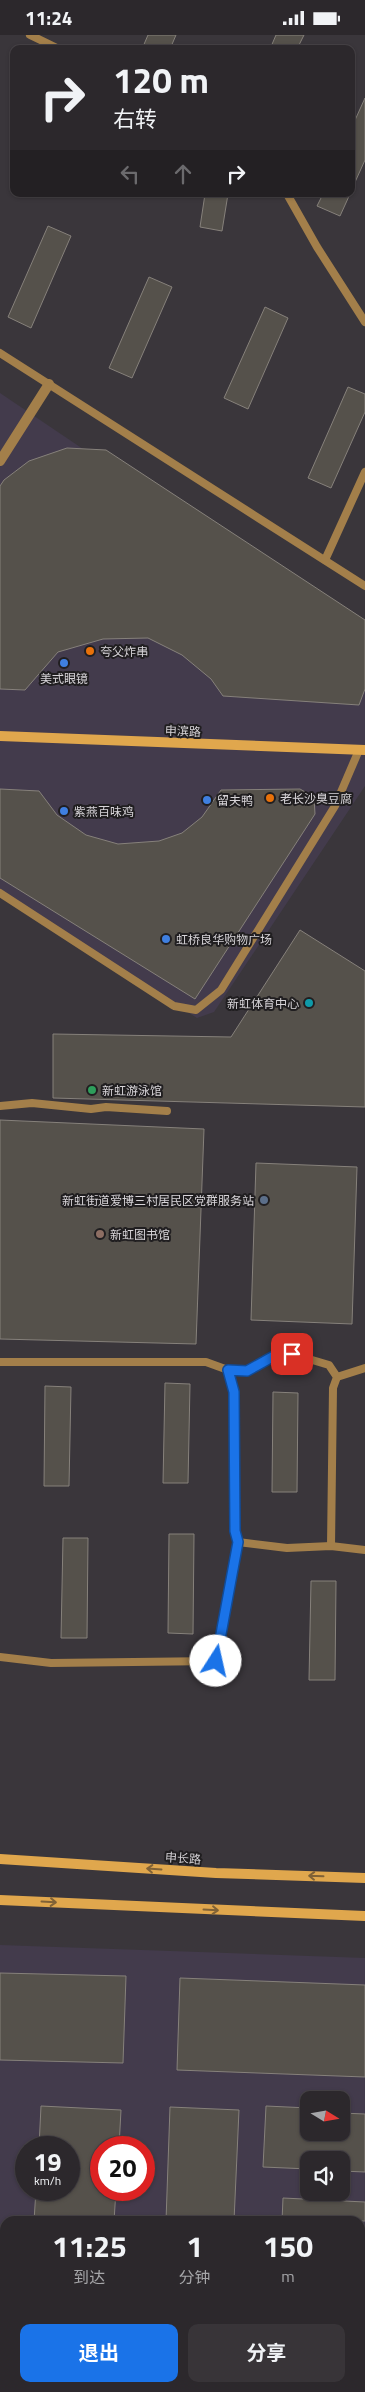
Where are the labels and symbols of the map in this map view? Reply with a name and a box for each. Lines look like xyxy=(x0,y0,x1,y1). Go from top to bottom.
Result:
place label: 夸父炸串 xyxy=(100,642,148,661)
marker: 夸父炸串 xyxy=(84,645,96,657)
marker: 美式眼镜 xyxy=(58,657,70,669)
place label: 美式眼镜 xyxy=(40,669,88,688)
street label: 申滨路 xyxy=(165,721,201,741)
place label: 老长沙臭豆腐 xyxy=(280,789,352,808)
place label: 留夫鸭 xyxy=(217,791,253,810)
marker: 老长沙臭豆腐 xyxy=(264,792,276,804)
marker: 留夫鸭 xyxy=(201,794,213,806)
place label: 紫燕百味鸡 xyxy=(74,802,134,821)
marker: 紫燕百味鸡 xyxy=(58,805,70,817)
place label: 虹桥良华购物广场 xyxy=(176,930,272,949)
marker: 虹桥良华购物广场 xyxy=(160,933,172,945)
place label: 新虹体育中心 xyxy=(227,994,299,1013)
marker: 新虹体育中心 xyxy=(303,997,315,1009)
place label: 新虹游泳馆 xyxy=(102,1081,162,1100)
marker: 新虹游泳馆 xyxy=(86,1084,98,1096)
place label: 新虹街道爱博三村居民区党群服务站 xyxy=(62,1191,254,1210)
marker: 新虹街道爱博三村居民区党群服务站 xyxy=(258,1194,270,1206)
place label: 新虹图书馆 xyxy=(110,1225,170,1244)
marker: 新虹图书馆 xyxy=(94,1228,106,1240)
pin xyxy=(271,1333,313,1375)
position arrow xyxy=(189,1634,241,1686)
street label: 申长路 xyxy=(164,1847,202,1869)
one-way arrow xyxy=(146,1864,162,1873)
one-way arrow xyxy=(309,1871,325,1881)
one-way arrow xyxy=(40,1897,56,1907)
one-way arrow xyxy=(203,1906,219,1915)
north arrow xyxy=(300,2091,350,2141)
speed limit sign: 20 xyxy=(90,2136,155,2201)

